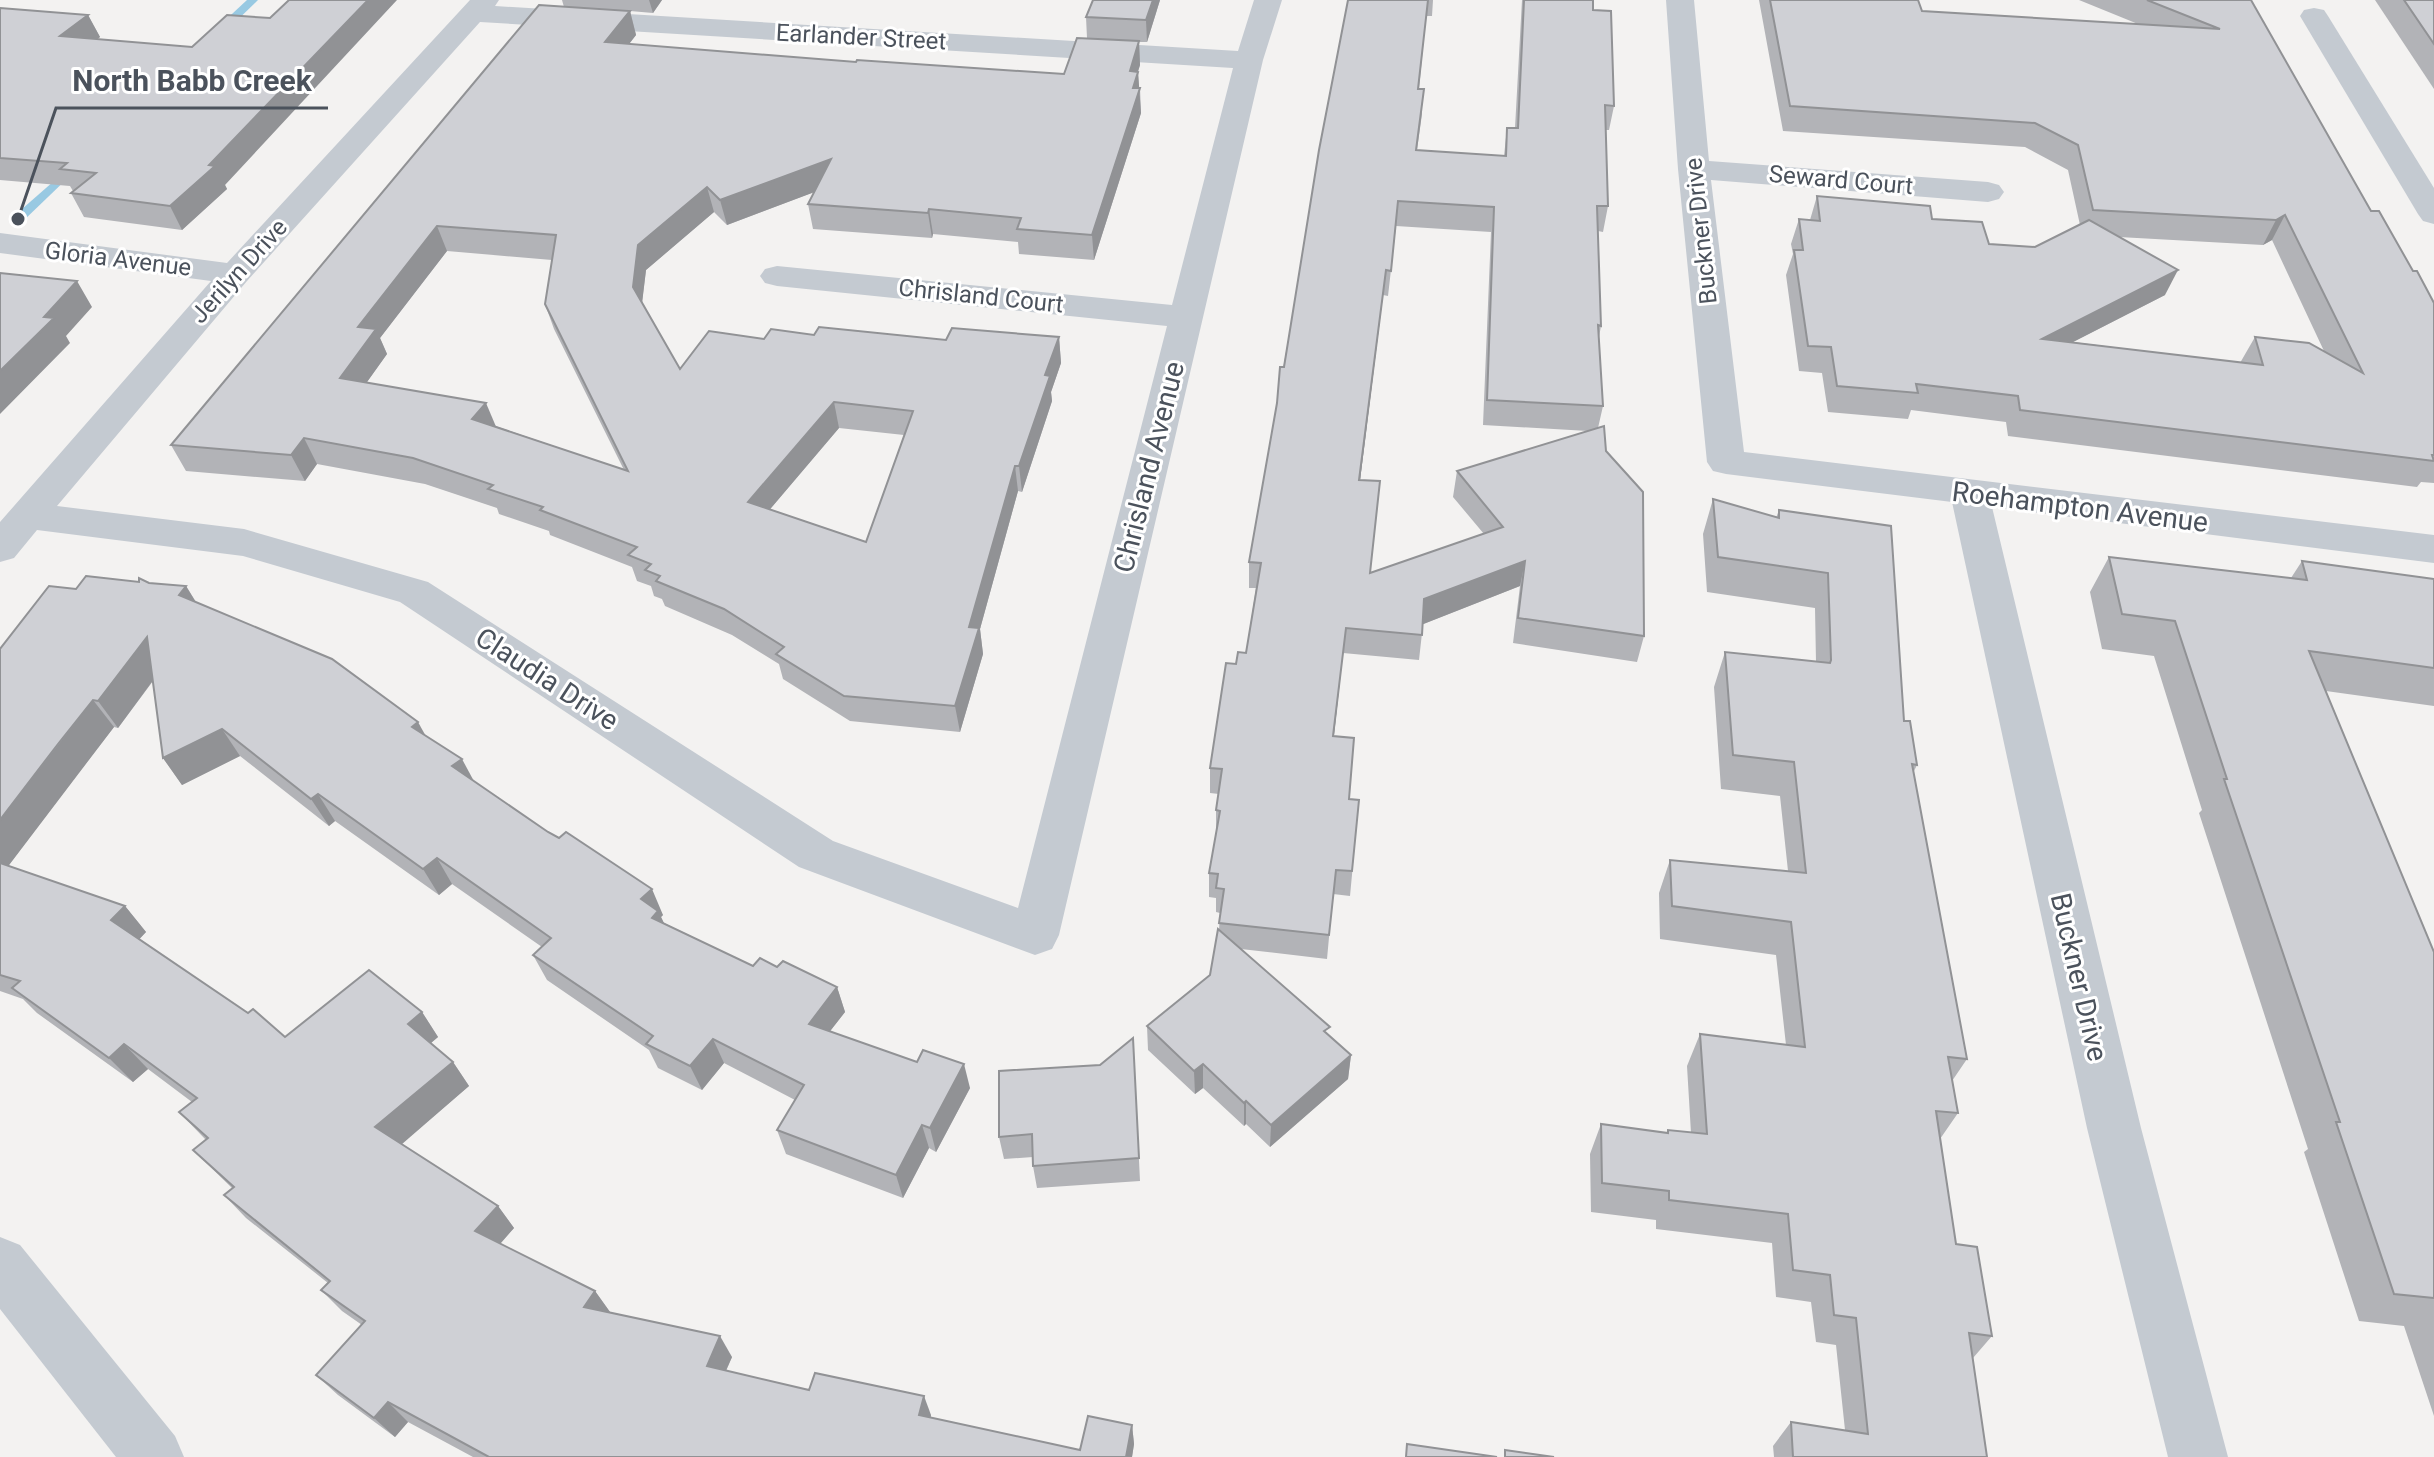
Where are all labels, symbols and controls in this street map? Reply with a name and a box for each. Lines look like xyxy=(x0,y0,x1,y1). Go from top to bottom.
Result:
street label: Earlander Street xyxy=(775,19,947,55)
callout: North Babb Creek xyxy=(56,54,328,108)
text: North Babb Creek xyxy=(72,63,313,98)
street label: Buckner Drive xyxy=(1679,156,1723,306)
street label: Seward Court xyxy=(1768,160,1914,200)
street label: Jerilyn Drive xyxy=(185,213,293,329)
street label: Gloria Avenue xyxy=(43,236,193,282)
street label: Chrisland Court xyxy=(897,273,1065,319)
street label: Chrisland Avenue xyxy=(1107,358,1191,576)
street label: Roehampton Avenue xyxy=(1950,475,2210,539)
street label: Claudia Drive xyxy=(469,621,625,737)
street label: Buckner Drive xyxy=(2044,890,2114,1064)

